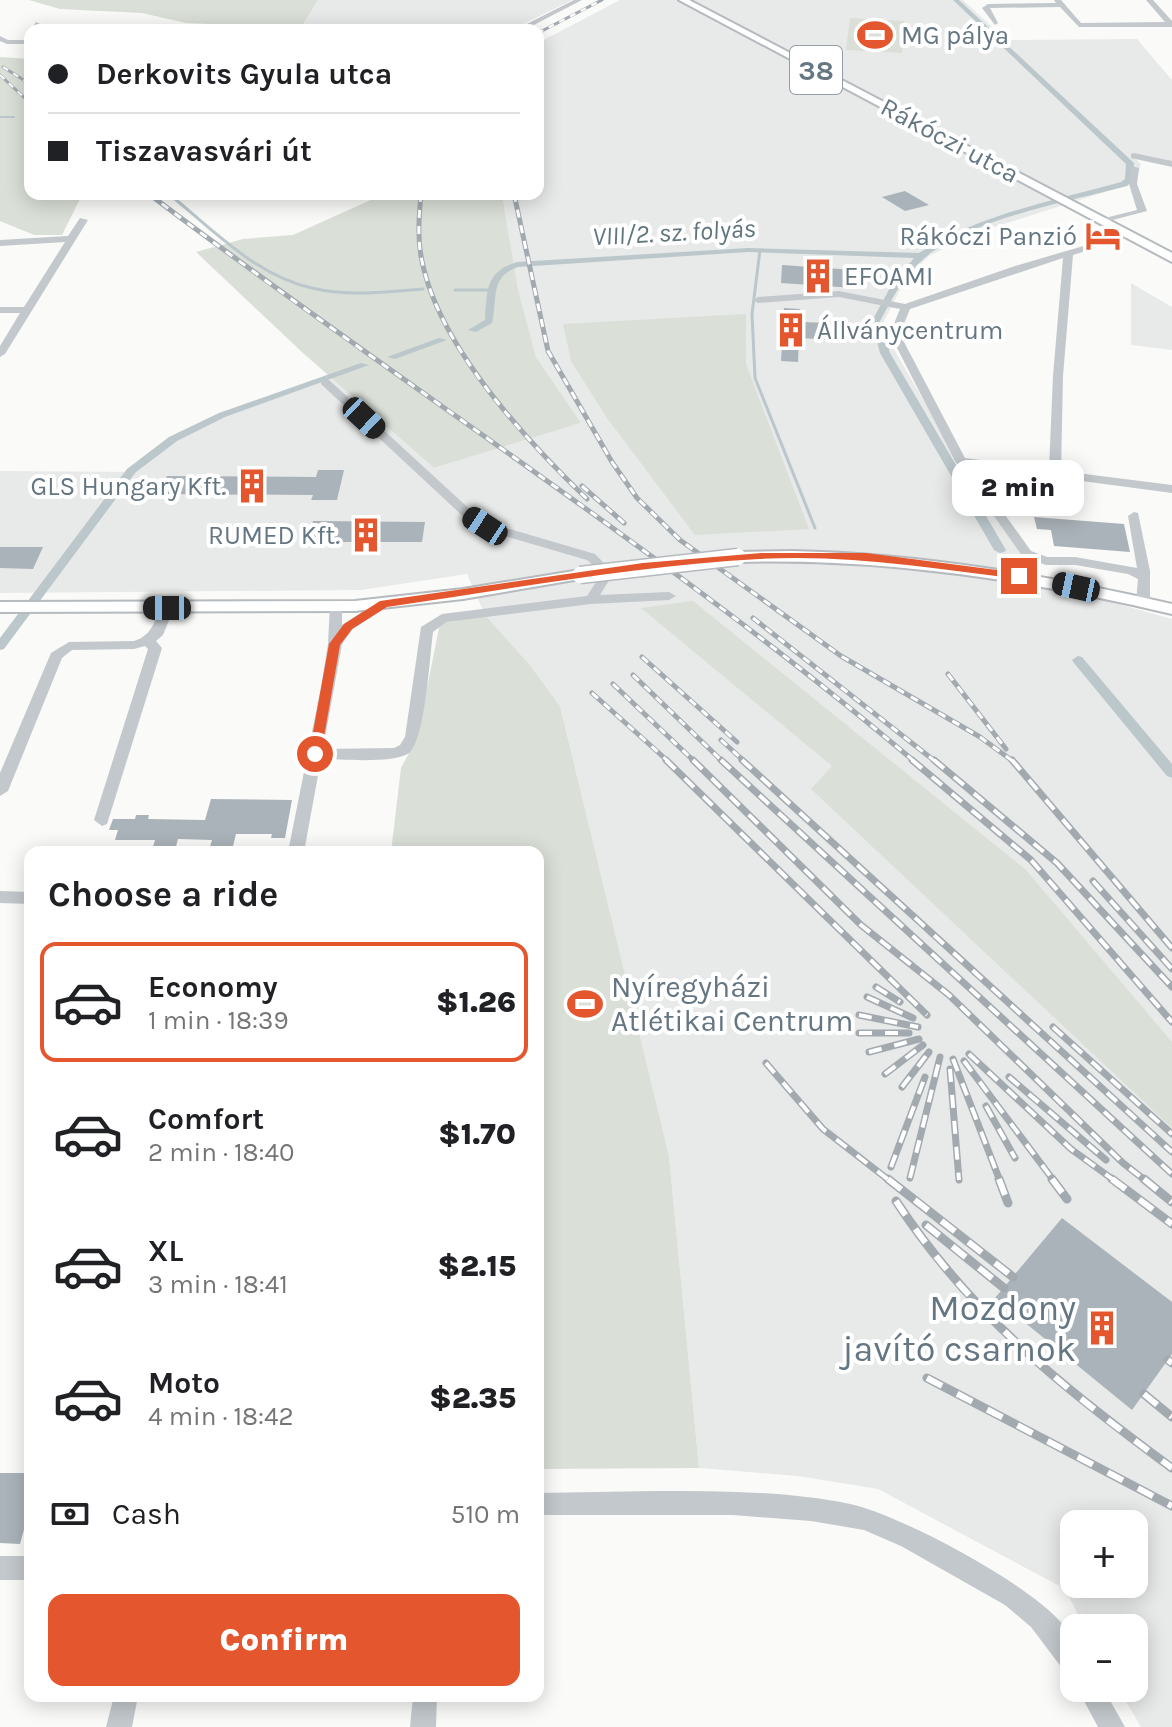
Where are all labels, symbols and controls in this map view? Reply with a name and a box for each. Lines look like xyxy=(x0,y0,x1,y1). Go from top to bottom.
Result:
sports icon: MG pálya xyxy=(856,16,894,54)
place label: MG pálya xyxy=(901,20,1009,51)
road number: 38 xyxy=(790,46,842,94)
text: Derkovits Gyula utca xyxy=(96,56,392,92)
street label: Rákóczi utca xyxy=(875,91,1024,190)
text: Tiszavasvári út xyxy=(96,133,312,169)
water label: VIII/2. sz. folyás xyxy=(592,213,756,252)
hotel icon: Rákóczi Panzió xyxy=(1084,217,1122,255)
place label: Rákóczi Panzió xyxy=(900,221,1077,252)
building icon: EFOAMI xyxy=(799,257,837,295)
place label: EFOAMI xyxy=(844,261,933,292)
building icon: Állványcentrum xyxy=(772,311,810,349)
place label: Állványcentrum xyxy=(817,314,1003,346)
car xyxy=(338,393,390,443)
callout: 2 min xyxy=(953,460,1085,516)
building icon: GLS Hungary Kft. xyxy=(233,467,271,505)
place label: GLS Hungary Kft. xyxy=(31,471,226,502)
text: 2 min xyxy=(981,472,1055,503)
car xyxy=(458,503,512,549)
building icon: RUMED Kft. xyxy=(347,516,385,554)
place label: RUMED Kft. xyxy=(208,520,340,551)
route end xyxy=(1001,558,1037,594)
car xyxy=(1050,570,1102,604)
car xyxy=(143,596,191,620)
route start xyxy=(297,736,333,772)
text: Choose a ride xyxy=(48,873,278,915)
icon: car xyxy=(52,966,124,1038)
text: Economy xyxy=(148,969,278,1005)
place label: Nyíregyházi Atlétikai Centrum xyxy=(611,969,853,1039)
text: $1.26 xyxy=(436,984,516,1020)
sports icon: Nyíregyházi Atlétikai Centrum xyxy=(566,985,604,1023)
text: 1 min · 18:39 xyxy=(148,1005,289,1036)
icon: car xyxy=(52,1098,124,1170)
text: Comfort xyxy=(148,1101,264,1137)
text: $1.70 xyxy=(438,1116,516,1152)
text: 2 min · 18:40 xyxy=(148,1137,295,1168)
icon: car xyxy=(52,1230,124,1302)
text: XL xyxy=(148,1233,183,1269)
text: $2.15 xyxy=(437,1248,516,1284)
text: 3 min · 18:41 xyxy=(148,1269,288,1300)
place label: Mozdony javító csarnok xyxy=(838,1287,1076,1370)
building icon: Mozdony javító csarnok xyxy=(1083,1309,1121,1347)
icon: car xyxy=(52,1362,124,1434)
text: Moto xyxy=(148,1365,220,1401)
text: $2.35 xyxy=(429,1380,516,1416)
text: 4 min · 18:42 xyxy=(148,1401,294,1432)
icon: cash xyxy=(48,1492,92,1536)
text: Cash xyxy=(112,1496,181,1532)
text: 510 m xyxy=(451,1499,520,1530)
map controls xyxy=(1060,1510,1148,1702)
button: + xyxy=(1060,1510,1148,1598)
button: Confirm xyxy=(48,1594,520,1686)
button: − xyxy=(1060,1614,1148,1702)

